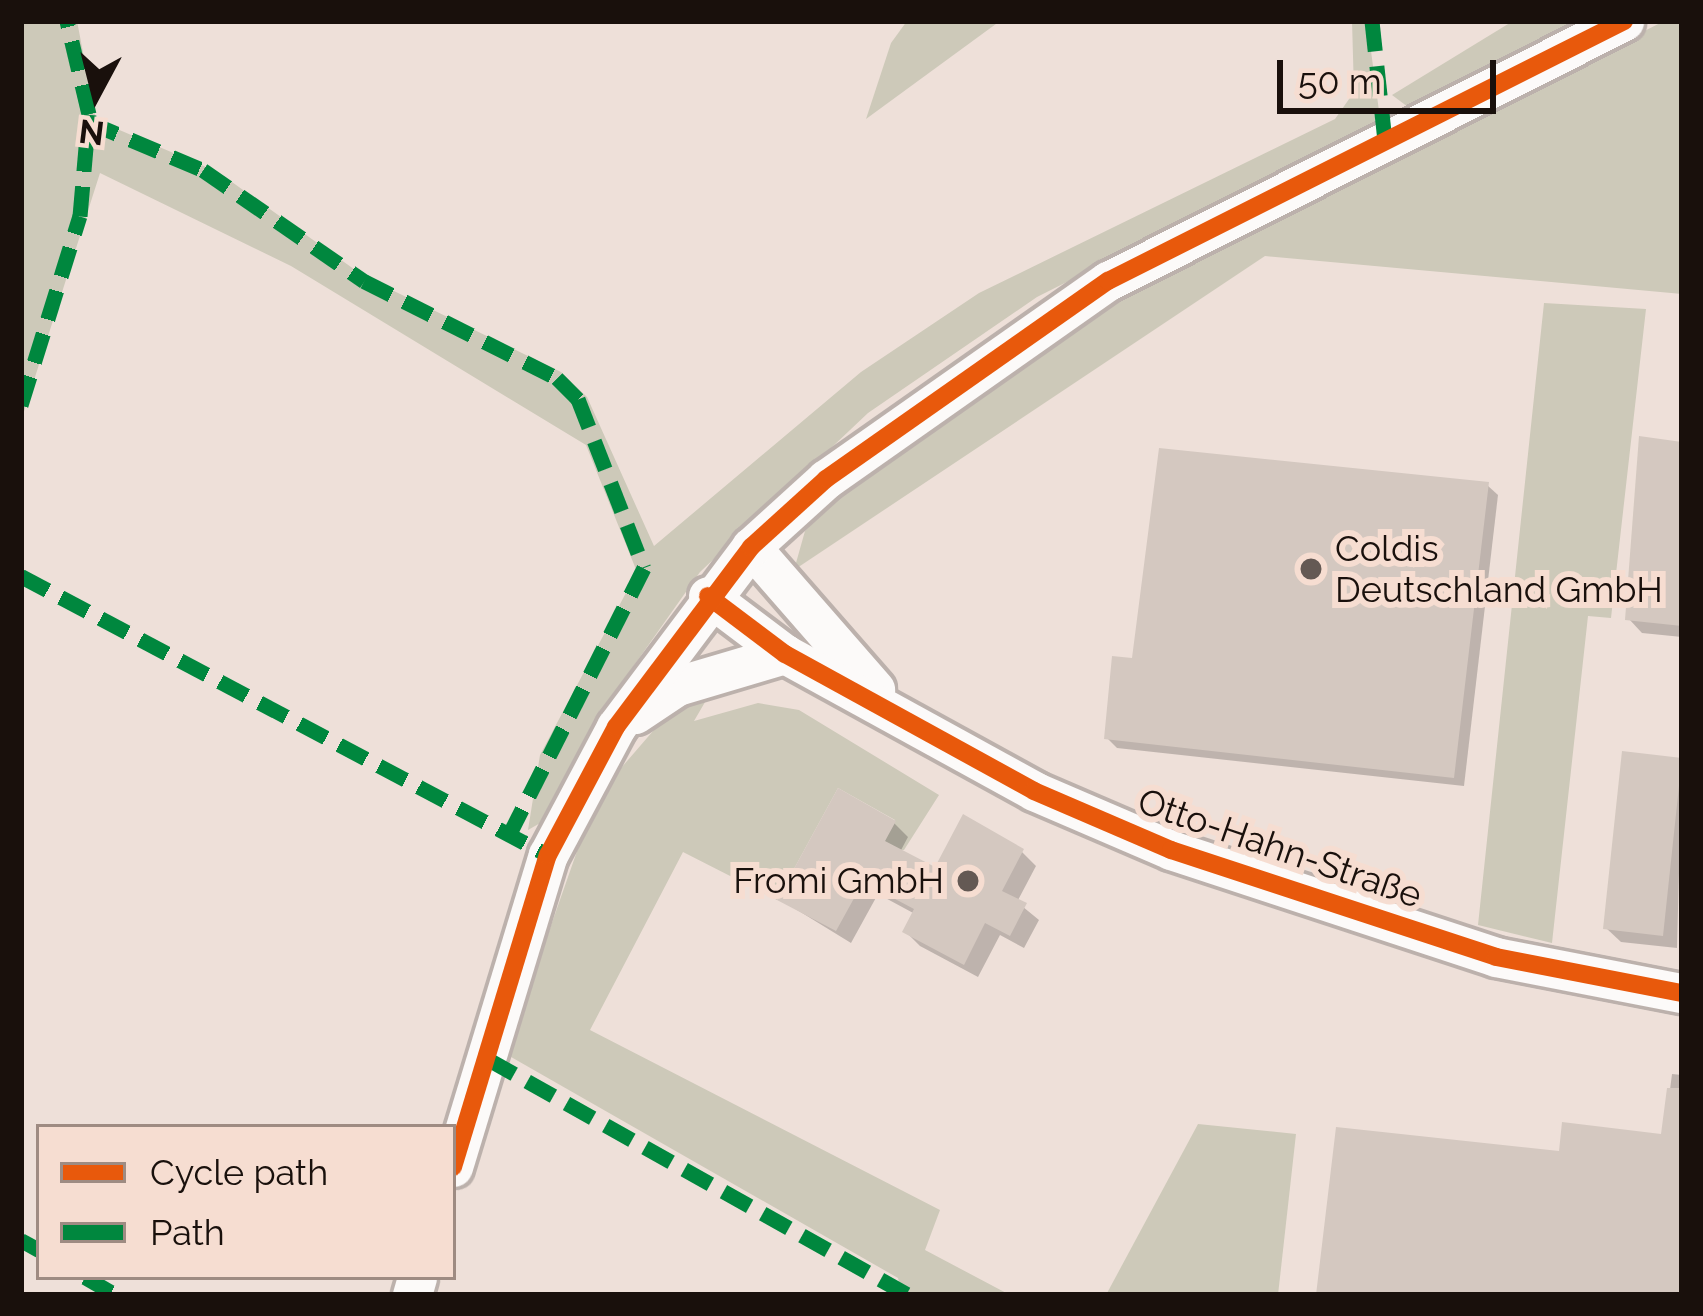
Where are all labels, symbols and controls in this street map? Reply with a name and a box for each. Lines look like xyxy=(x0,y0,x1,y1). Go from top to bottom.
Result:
north arrow xyxy=(36,36,156,156)
scale bar xyxy=(1283,36,1502,110)
text: 50 m xyxy=(1298,60,1382,102)
text: N xyxy=(77,111,106,153)
place label: Coldis Deutschland GmbH xyxy=(1335,526,1663,611)
marker: Coldis Deutschland GmbH xyxy=(1298,556,1324,582)
street label: Otto-Hahn-Straße xyxy=(1132,779,1428,917)
place label: Fromi GmbH xyxy=(733,859,944,903)
marker: Fromi GmbH xyxy=(955,868,981,894)
legend xyxy=(36,1124,456,1280)
text: Cycle path xyxy=(150,1151,328,1193)
text: Path xyxy=(150,1211,225,1253)

